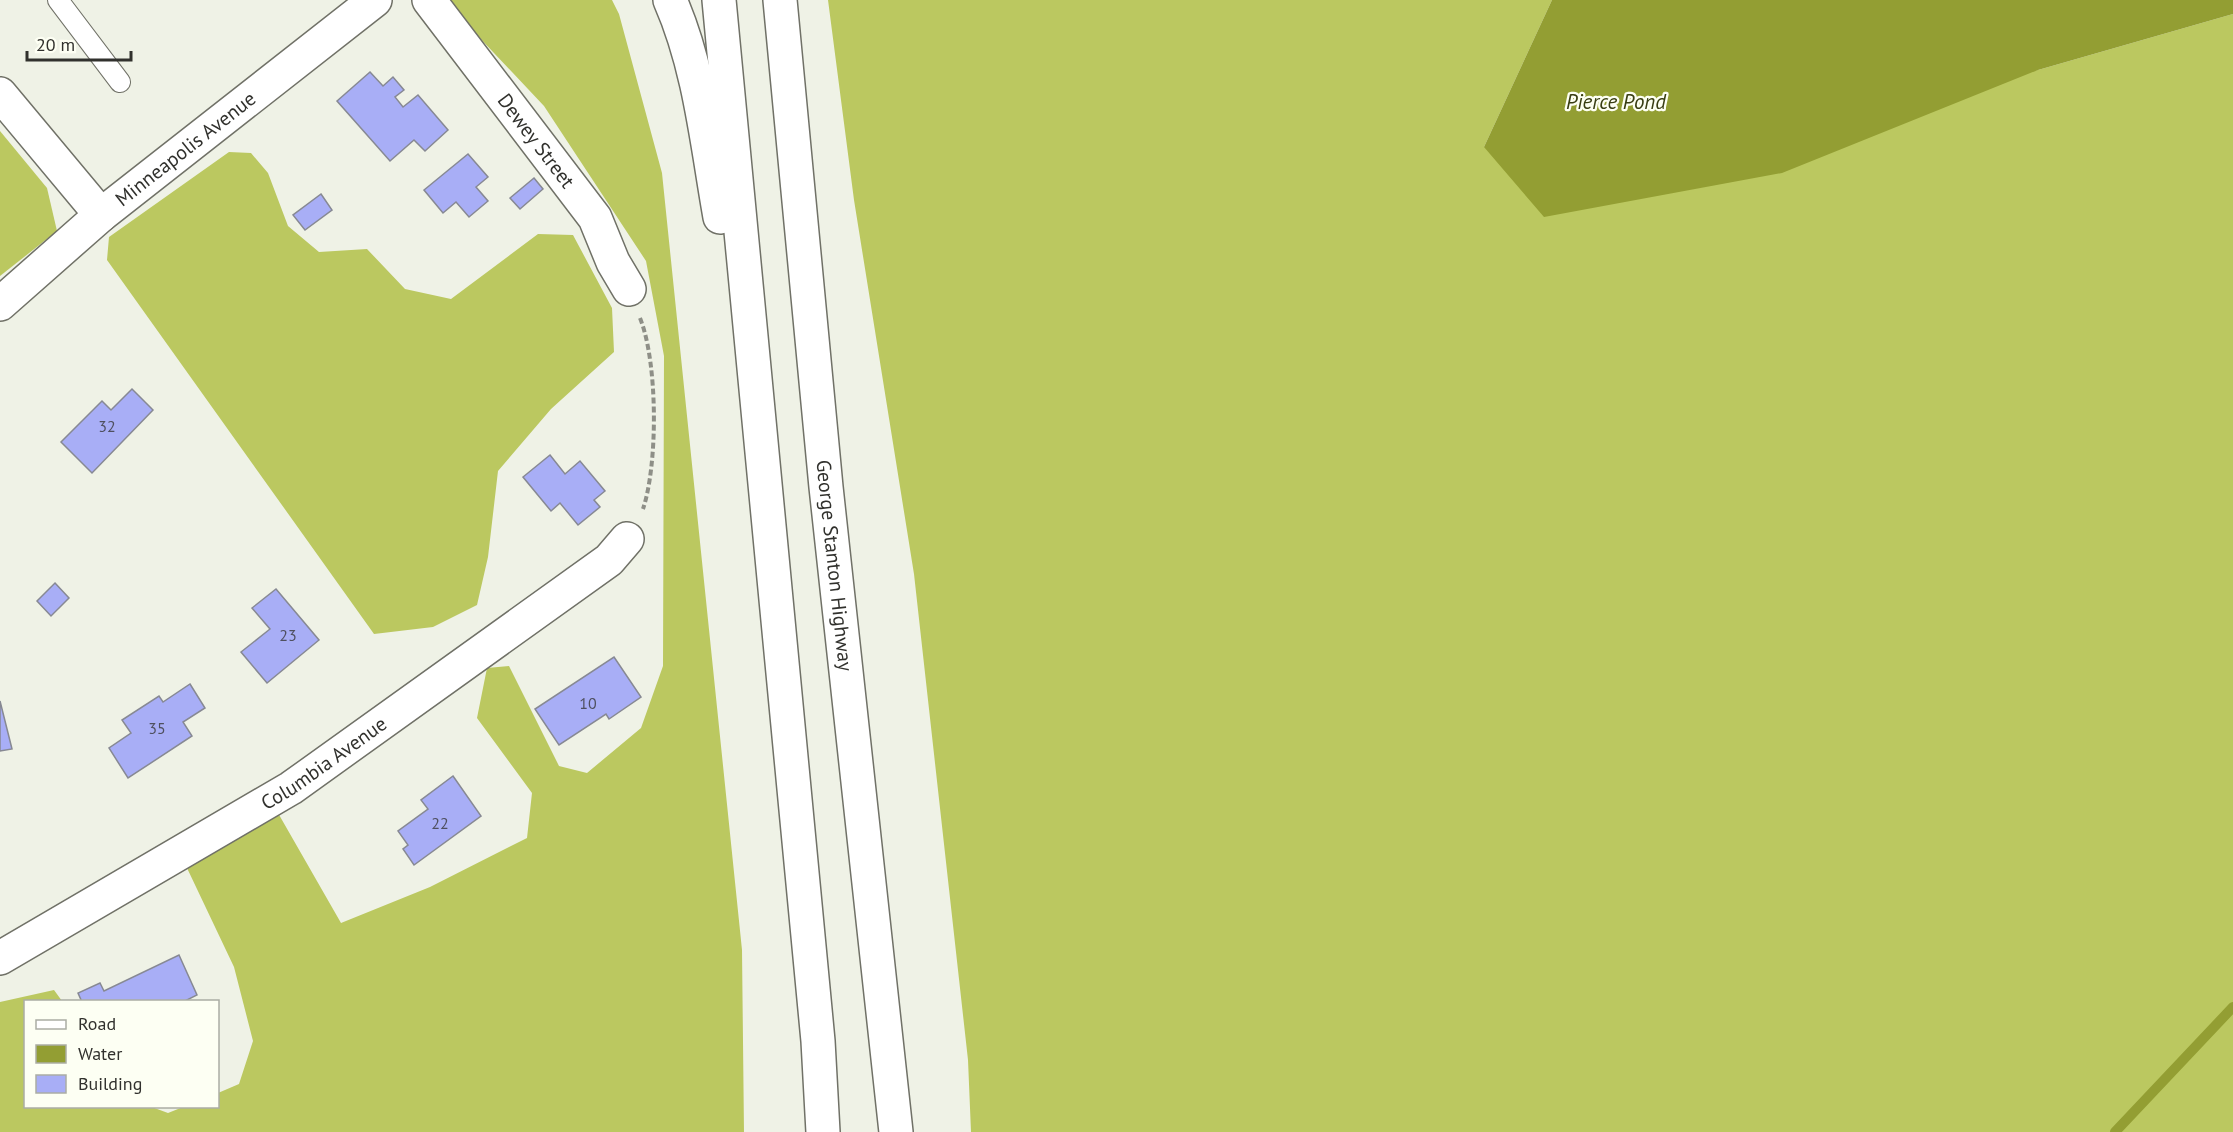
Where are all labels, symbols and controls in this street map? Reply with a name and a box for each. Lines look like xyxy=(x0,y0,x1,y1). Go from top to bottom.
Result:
scale bar xyxy=(27,24,130,62)
text: 20 m xyxy=(36,33,75,56)
street label: Minneapolis Avenue xyxy=(110,86,261,212)
street label: Dewey Street xyxy=(492,88,581,194)
water label: Pierce Pond xyxy=(1566,88,1667,115)
house number: 32 xyxy=(98,416,116,436)
street label: George Stanton Highway xyxy=(810,459,859,673)
house number: 23 xyxy=(279,625,297,645)
house number: 10 xyxy=(579,693,597,713)
street label: Columbia Avenue xyxy=(256,711,392,816)
house number: 35 xyxy=(148,718,166,738)
house number: 22 xyxy=(431,813,449,833)
legend xyxy=(24,1000,219,1108)
text: Road xyxy=(78,1012,116,1035)
text: Water xyxy=(78,1042,122,1065)
text: Building xyxy=(78,1072,142,1095)

